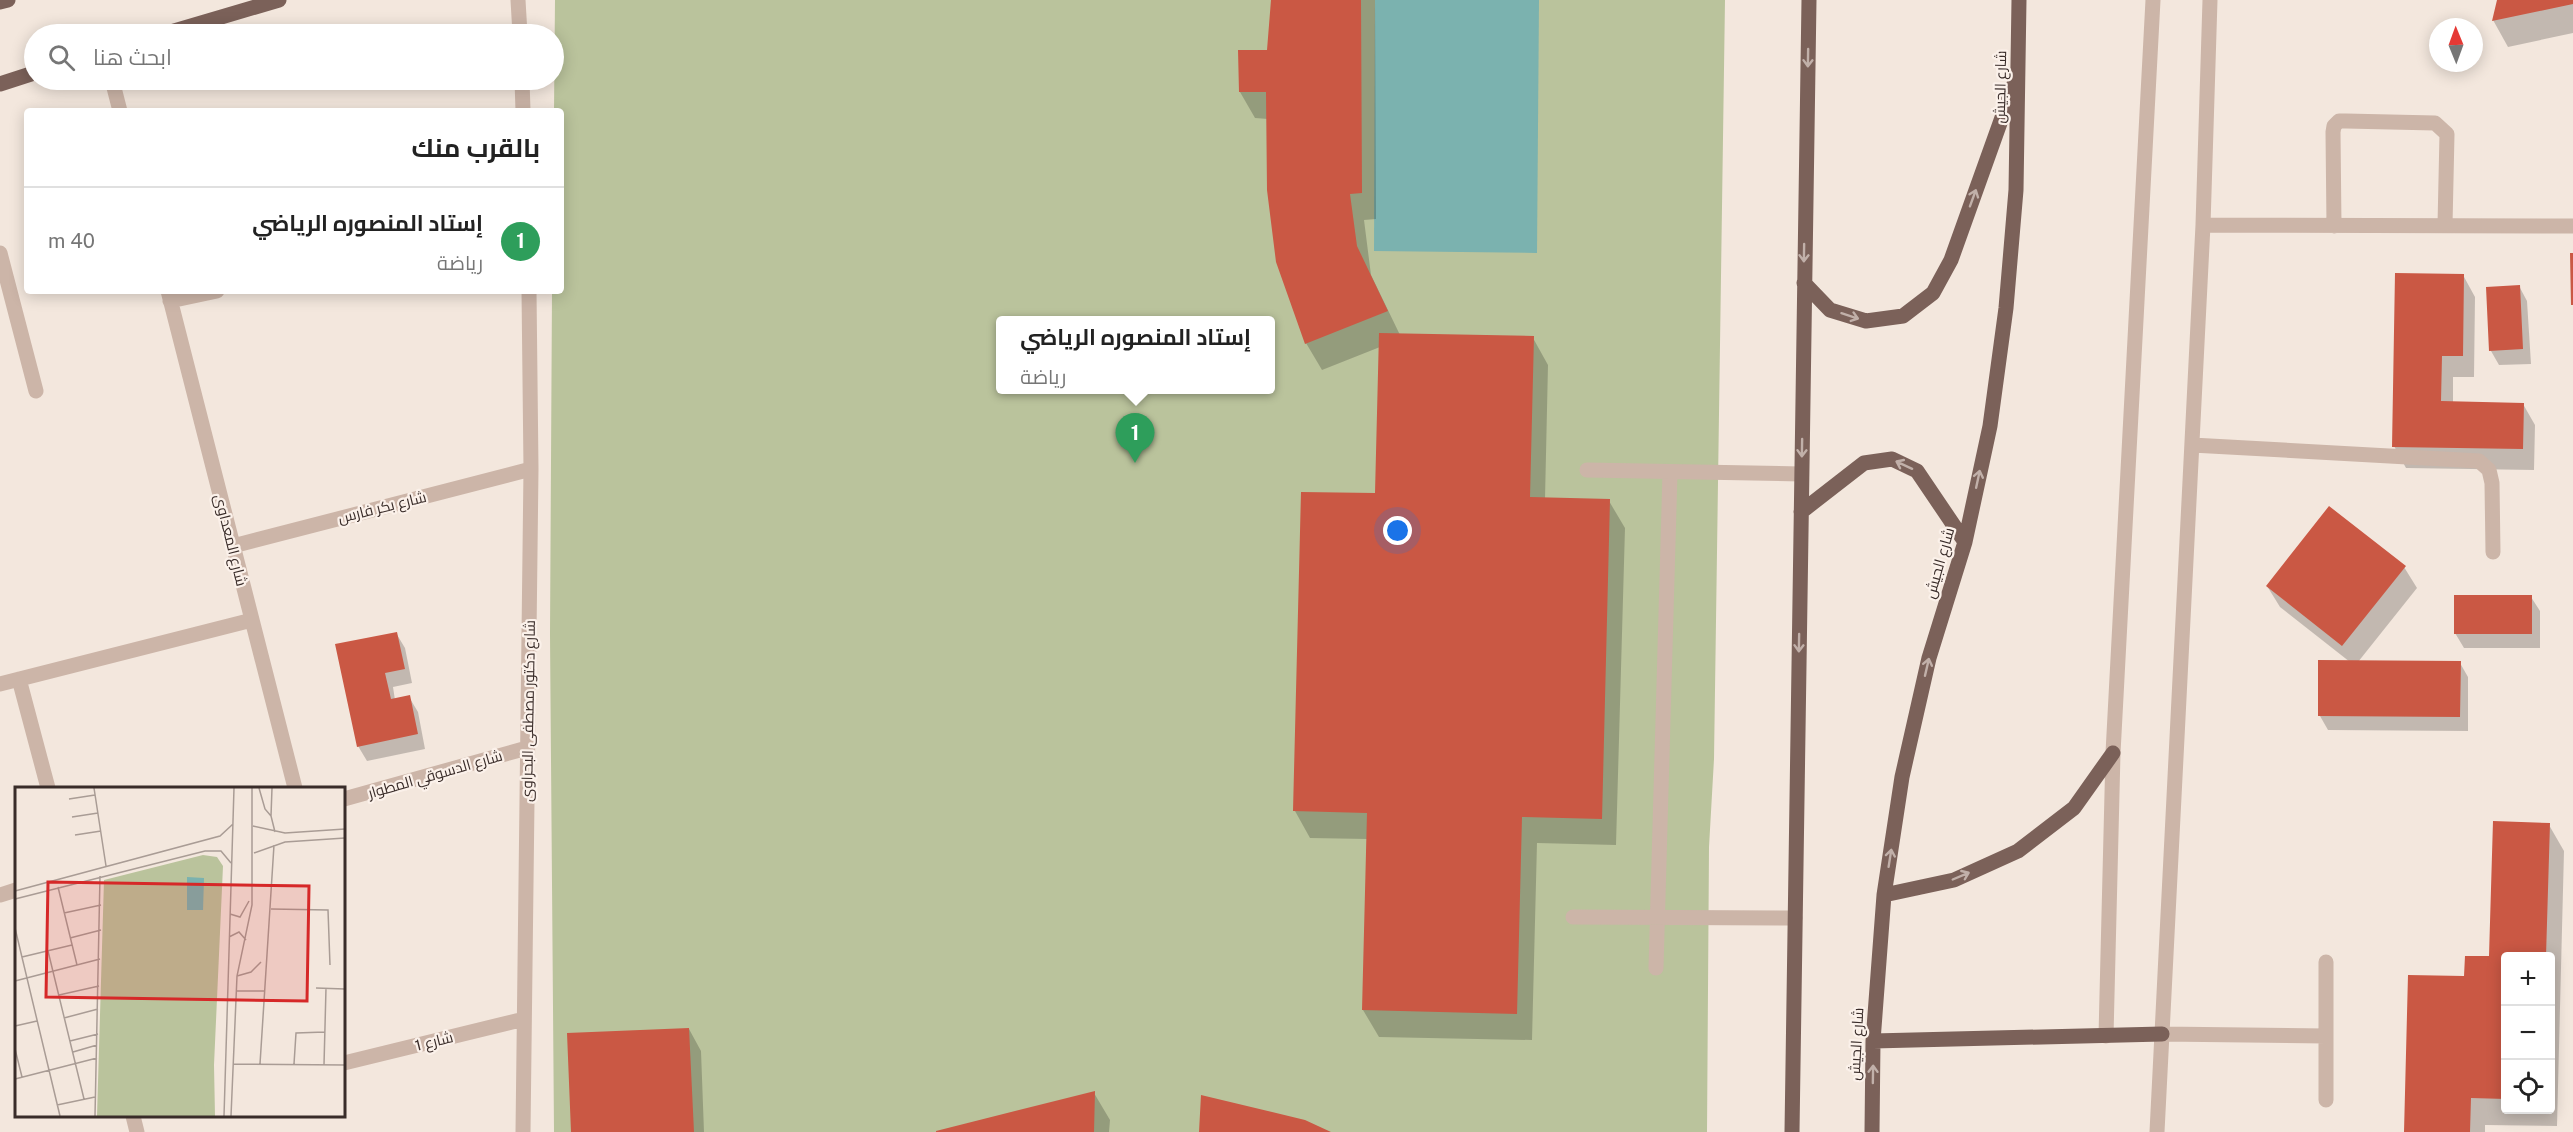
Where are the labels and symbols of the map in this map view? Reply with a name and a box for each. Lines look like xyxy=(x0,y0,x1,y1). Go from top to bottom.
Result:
north arrow xyxy=(2429,18,2483,72)
one-way arrow xyxy=(1802,48,1813,68)
street label: شارع الجيش xyxy=(1991,50,2012,124)
one-way arrow xyxy=(1969,189,1980,208)
one-way arrow xyxy=(1798,243,1810,263)
one-way arrow xyxy=(1840,311,1859,322)
pin: 1 xyxy=(1116,414,1154,463)
one-way arrow xyxy=(1796,438,1807,458)
one-way arrow xyxy=(1895,458,1913,470)
one-way arrow xyxy=(1973,470,1985,489)
street label: شارع بكر فارس xyxy=(336,488,429,529)
street label: شارع المعداوى xyxy=(208,492,251,588)
your location xyxy=(1383,516,1412,545)
street label: شارع الجيش xyxy=(1921,526,1960,601)
street label: شارع دكتور مصطفى البحراوى xyxy=(518,620,541,802)
one-way arrow xyxy=(1793,633,1805,653)
one-way arrow xyxy=(1921,658,1933,677)
street label: شارع الدسوقي المطوار xyxy=(365,747,505,805)
inset map xyxy=(15,787,345,1117)
one-way arrow xyxy=(1885,849,1896,869)
one-way arrow xyxy=(1952,870,1970,881)
street label: شارع الجيش xyxy=(1846,1007,1869,1081)
street label: شارع 1 xyxy=(413,1028,456,1057)
one-way arrow xyxy=(1867,1064,1878,1084)

